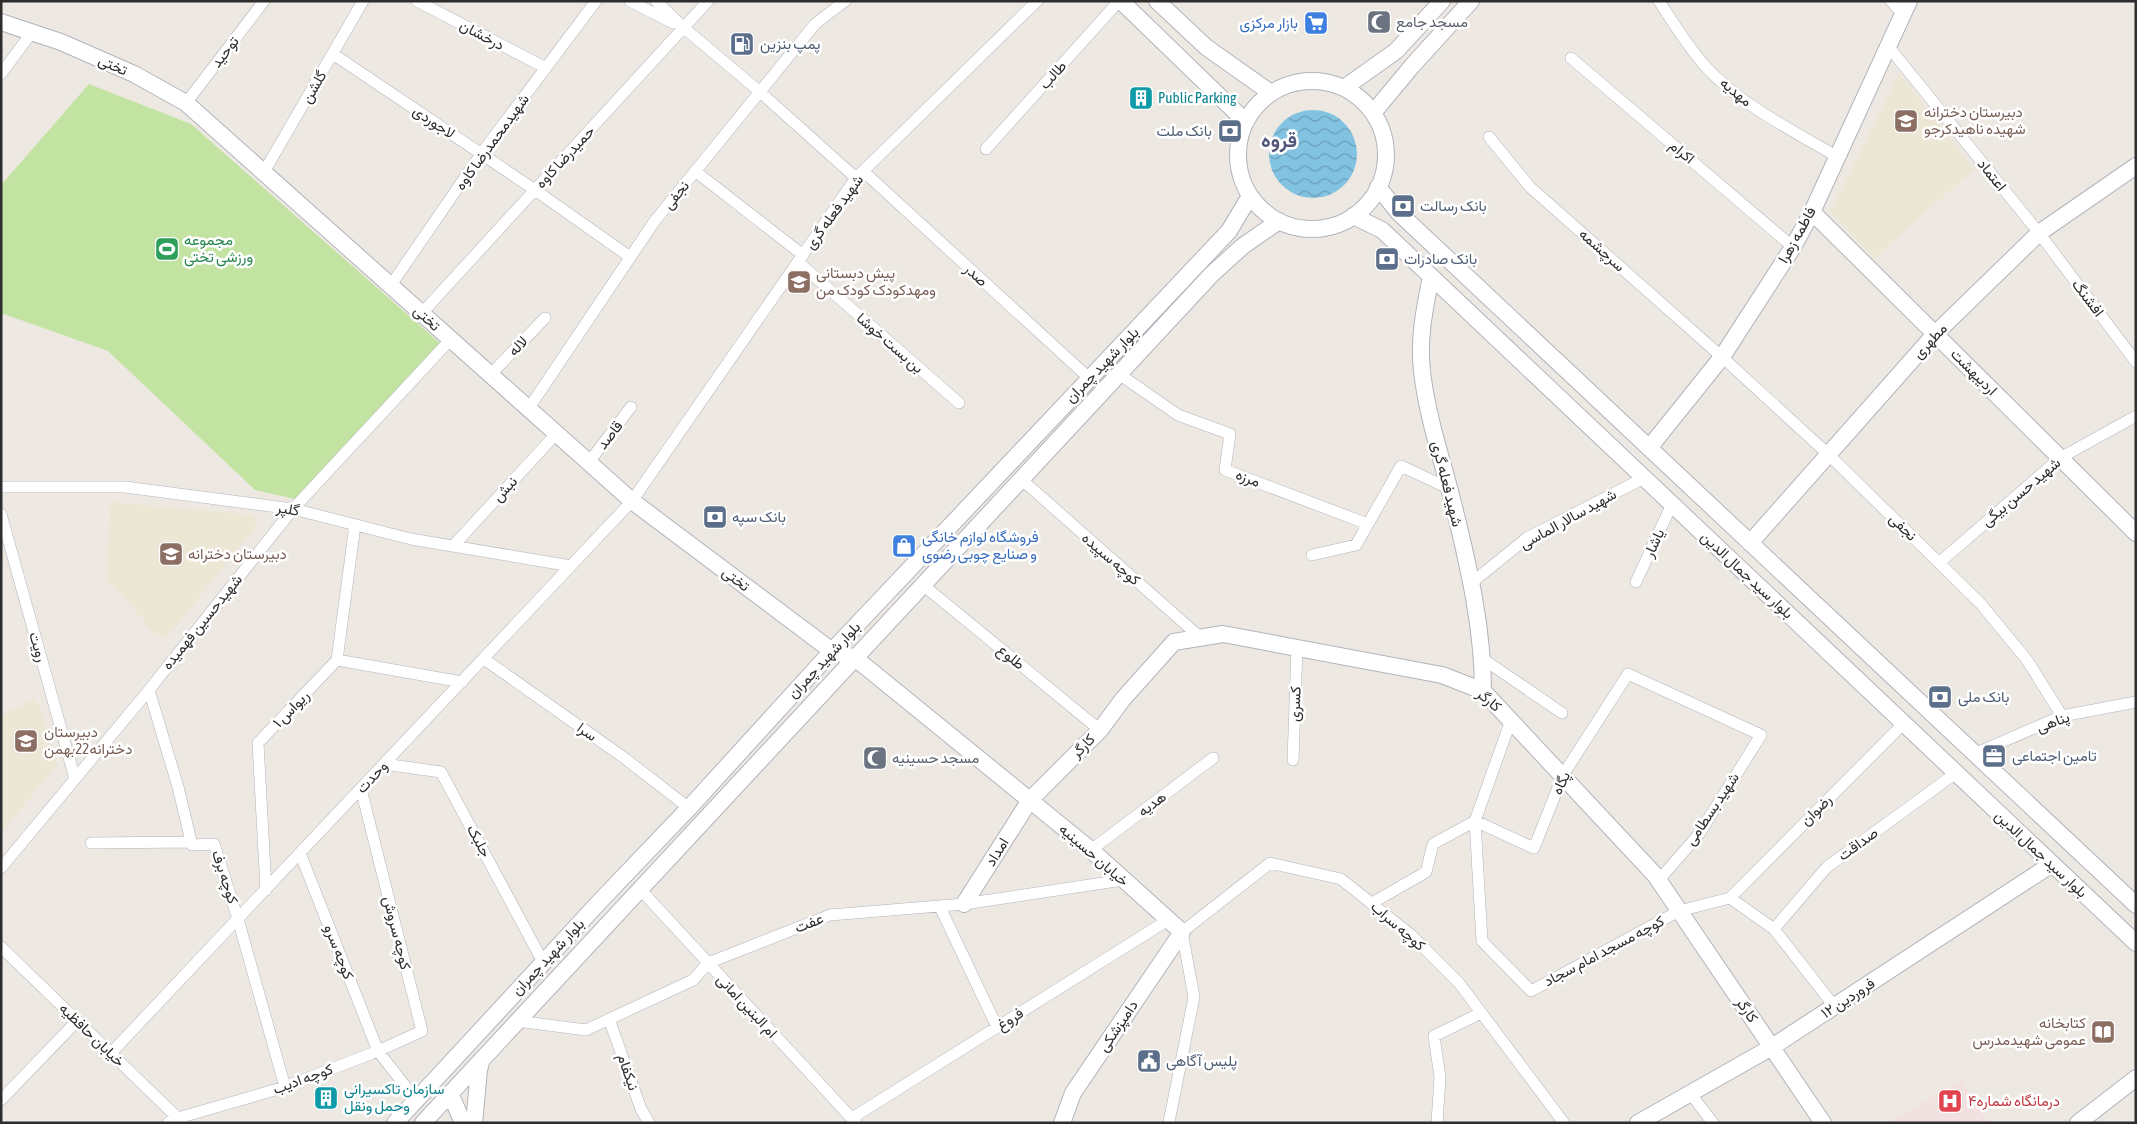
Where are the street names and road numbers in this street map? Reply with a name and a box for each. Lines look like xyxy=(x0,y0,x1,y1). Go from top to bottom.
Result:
street label: درخشان xyxy=(457,16,507,54)
street label: توحید xyxy=(207,32,243,71)
street label: تختی xyxy=(95,51,131,80)
street label: طالب xyxy=(1036,57,1071,93)
street label: گلشن xyxy=(297,67,332,107)
street label: مهدیه xyxy=(1716,74,1756,110)
street label: شهیدمحمدرضا کاوه xyxy=(451,90,533,194)
street label: لاجوردی xyxy=(409,101,459,143)
street label: حمیدرضا کاوه xyxy=(532,122,598,192)
street label: اکرام xyxy=(1665,136,1698,168)
street label: اعتماد xyxy=(1974,155,2010,194)
street label: شهید فعله گری xyxy=(801,171,868,253)
street label: نجفی xyxy=(659,177,694,214)
street label: فاطمه زهرا xyxy=(1774,204,1820,266)
street label: سرچشمه xyxy=(1575,225,1629,276)
street label: صدر xyxy=(960,259,992,290)
street label: افشنگ xyxy=(2069,276,2108,320)
street label: تختی xyxy=(409,301,444,336)
street label: بن بست خوشا xyxy=(852,309,927,378)
street label: مطهری xyxy=(1909,320,1952,363)
street label: بلوار شهید چمران xyxy=(1061,323,1143,407)
street label: لاله xyxy=(504,332,531,359)
street label: اردیبهشت xyxy=(1947,345,2001,399)
street label: قاصد xyxy=(593,417,626,452)
street label: شهید فعله گری xyxy=(1427,439,1466,529)
street label: شهید حسن بیگی xyxy=(1978,454,2065,531)
street label: مرزه xyxy=(1233,465,1263,491)
street label: نبش xyxy=(489,473,522,506)
street label: شهید سالار الماسی xyxy=(1516,485,1620,554)
street label: گلپر xyxy=(274,498,301,521)
street label: نجفی xyxy=(1885,510,1921,545)
street label: یاشار xyxy=(1639,526,1668,561)
street label: بلوار سید جمال الدین xyxy=(1696,528,1797,623)
street label: کوچه سپیده xyxy=(1077,529,1144,590)
street label: تختی xyxy=(718,563,754,596)
street label: شهیدحسین فهمیده xyxy=(158,571,247,674)
street label: بلوار شهید چمران xyxy=(784,618,865,703)
street label: رویت xyxy=(25,630,51,664)
street label: طلوع xyxy=(992,640,1029,675)
street label: کارگر xyxy=(1472,684,1505,716)
street label: کسری xyxy=(1285,686,1306,722)
street label: ریواس ۱ xyxy=(269,687,314,732)
street label: پناهی xyxy=(2034,708,2072,737)
street label: سرا xyxy=(574,719,601,745)
street label: کارگر xyxy=(1066,730,1099,763)
street label: وحدت xyxy=(353,757,391,797)
street label: پگاه xyxy=(1548,769,1575,798)
street label: شهید بسطامی xyxy=(1681,769,1744,849)
street label: هدیه xyxy=(1134,788,1170,820)
street label: رضوان xyxy=(1797,791,1835,829)
street label: بلوار سید جمال الدین xyxy=(1990,807,2091,902)
street label: خیابان حسینیه xyxy=(1055,820,1133,890)
street label: جلبک xyxy=(463,822,495,860)
street label: صداقت xyxy=(1835,824,1881,864)
street label: امداد xyxy=(981,834,1012,869)
street label: کوچه برف xyxy=(207,848,242,907)
street label: کوچه سروش xyxy=(378,894,415,972)
street label: کوچه سراب xyxy=(1366,897,1429,956)
street label: عفت xyxy=(792,909,826,936)
street label: کوچه مسجد امام سجاد xyxy=(1541,912,1668,991)
street label: بلوار شهید چمران xyxy=(508,915,589,1000)
street label: کوچه سرو xyxy=(319,922,358,983)
street label: ام البنین امانی xyxy=(712,970,781,1042)
street label: ۱۲ فروردین xyxy=(1818,974,1879,1023)
street label: کارگر xyxy=(1731,993,1762,1026)
street label: دامپزشکی xyxy=(1094,997,1143,1056)
street label: خیابان حافظیه xyxy=(55,999,129,1071)
street label: فروغ xyxy=(993,1004,1028,1036)
street label: نیکفام xyxy=(612,1051,643,1093)
street label: کوچه ادیب xyxy=(271,1060,336,1099)

